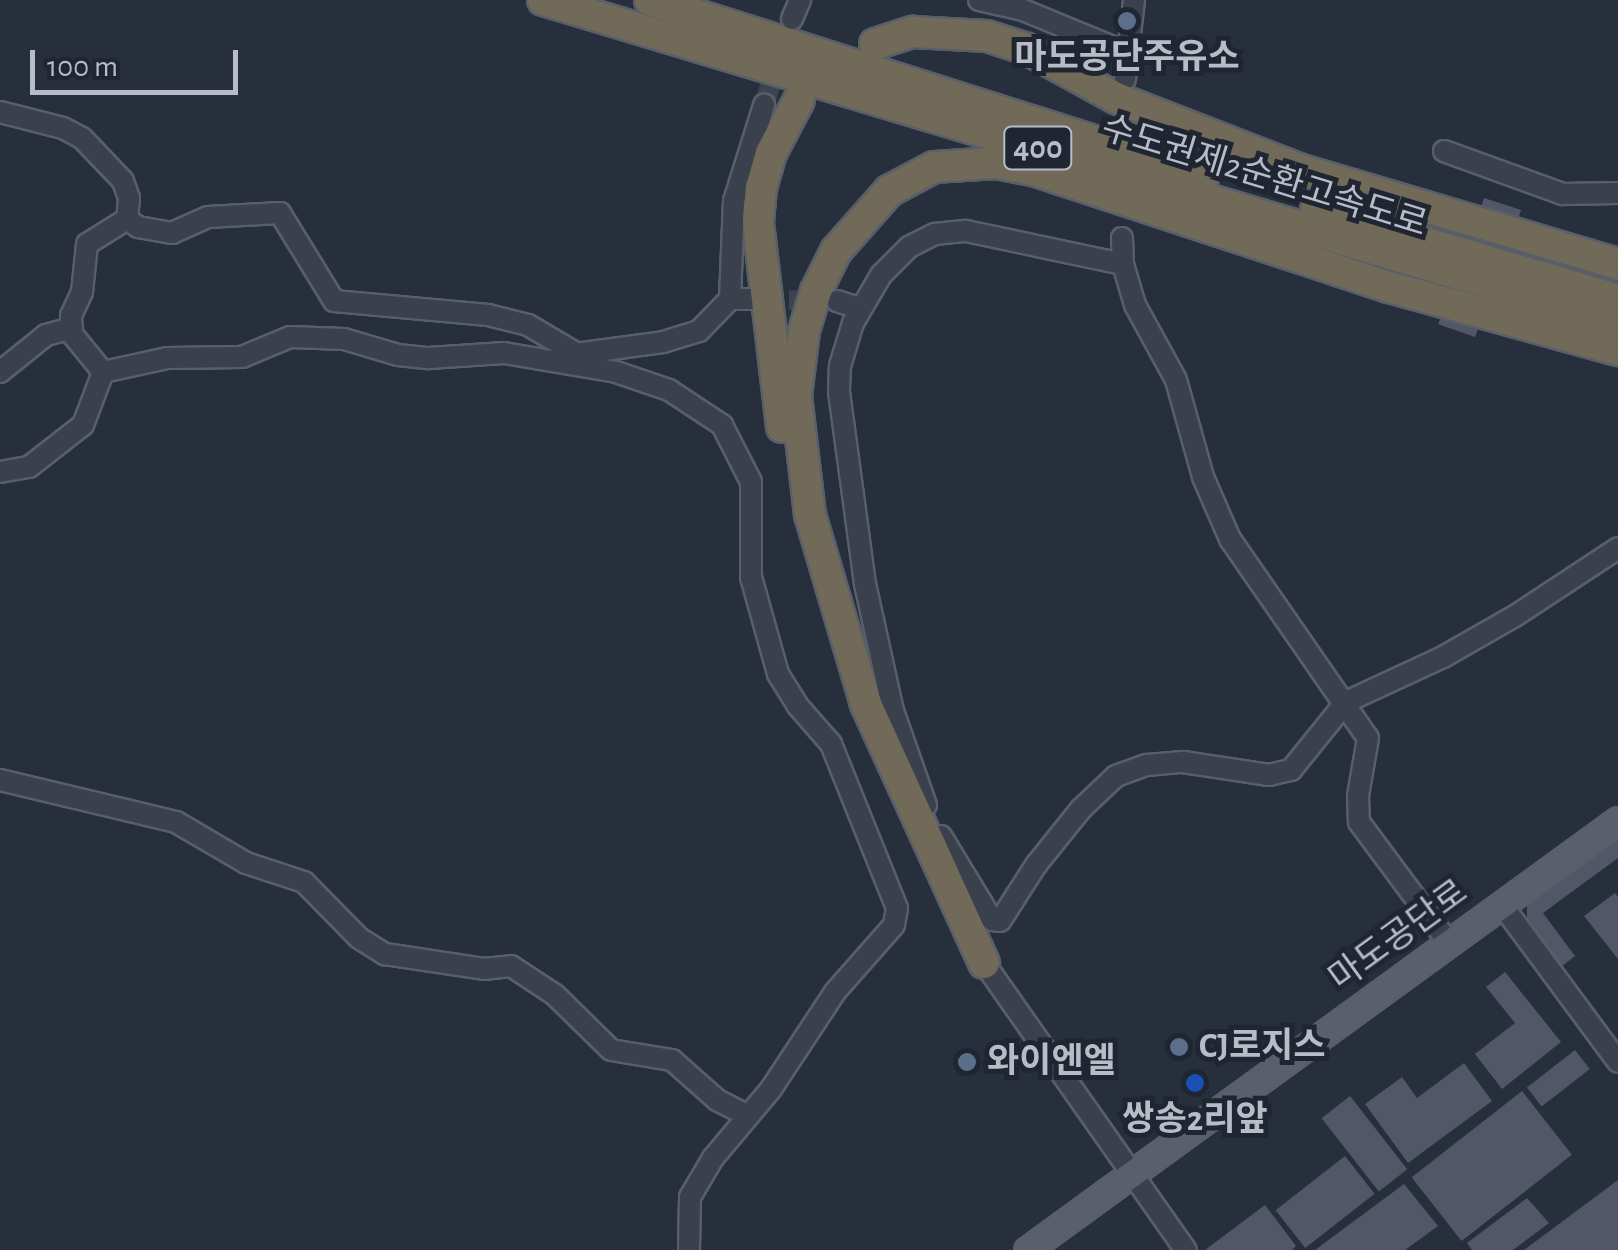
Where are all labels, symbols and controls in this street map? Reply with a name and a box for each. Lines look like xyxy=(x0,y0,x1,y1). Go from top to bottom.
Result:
marker: 마도공단주유소 xyxy=(1116,10,1138,32)
scale bar xyxy=(35,30,242,92)
place label: 마도공단주유소 xyxy=(1014,37,1240,79)
text: 100 m xyxy=(47,52,118,82)
street label: 수도권제2순환고속도로 xyxy=(1096,108,1432,246)
road number: 400 xyxy=(1003,121,1073,175)
street label: 마도공단로 xyxy=(1322,872,1476,1000)
place label: CJ로지스 xyxy=(1199,1026,1326,1068)
marker: CJ로지스 xyxy=(1168,1036,1190,1058)
place label: 와이엔엘 xyxy=(987,1041,1116,1083)
marker: 와이엔엘 xyxy=(956,1051,978,1073)
marker: 쌍송2리앞 xyxy=(1184,1072,1206,1094)
place label: 쌍송2리앞 xyxy=(1122,1099,1268,1141)

